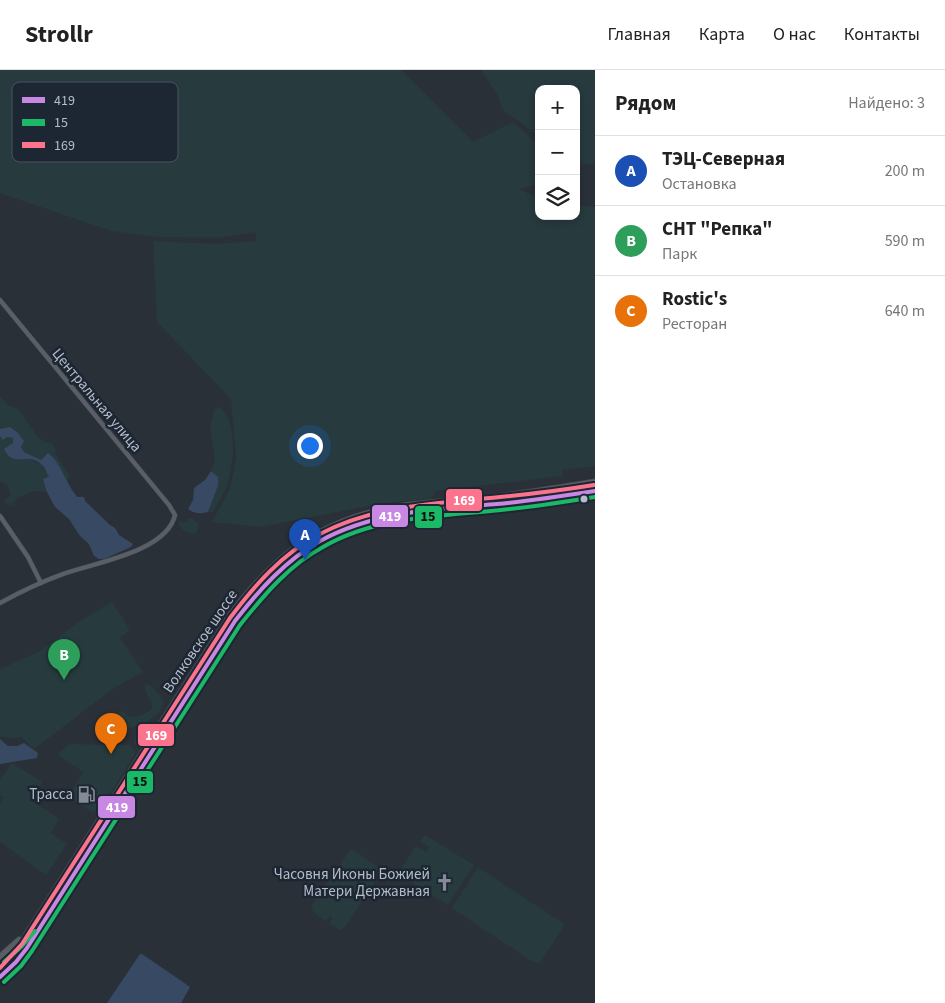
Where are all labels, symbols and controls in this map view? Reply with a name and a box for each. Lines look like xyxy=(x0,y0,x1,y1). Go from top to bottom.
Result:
text: Strollr xyxy=(25,17,93,52)
text: Главная xyxy=(608,22,671,47)
text: Карта xyxy=(699,22,745,47)
text: О нас xyxy=(773,22,816,47)
text: Контакты xyxy=(844,22,920,47)
legend xyxy=(12,82,178,162)
map controls xyxy=(535,85,580,220)
button: + xyxy=(535,85,580,130)
text: Рядом xyxy=(615,88,676,118)
text: 419 xyxy=(54,91,75,111)
text: Найдено: 3 xyxy=(848,92,925,114)
text: 15 xyxy=(54,113,68,133)
button: − xyxy=(535,130,580,175)
text: 169 xyxy=(54,136,75,156)
text: ТЭЦ-Северная xyxy=(662,146,785,173)
text: A xyxy=(626,160,636,182)
text: 200 m xyxy=(885,160,925,182)
text: Остановка xyxy=(662,173,736,195)
button: layers xyxy=(535,175,580,220)
text: СНТ "Репка" xyxy=(662,216,773,243)
text: B xyxy=(626,230,636,252)
text: 590 m xyxy=(885,230,925,252)
text: Парк xyxy=(662,243,697,265)
text: Rostic's xyxy=(662,286,727,313)
text: C xyxy=(626,300,636,322)
text: 640 m xyxy=(885,300,925,322)
text: Ресторан xyxy=(662,313,727,335)
street label: Центральная улица xyxy=(47,344,146,457)
your location xyxy=(297,433,323,459)
line badge: 169 xyxy=(445,488,483,512)
text: 169 xyxy=(453,491,475,511)
unlabelled marker xyxy=(579,494,589,504)
line badge: 419 xyxy=(371,504,409,528)
line badge: 15 xyxy=(414,505,443,529)
text: 419 xyxy=(379,507,401,527)
text: 15 xyxy=(421,507,435,527)
pin: A xyxy=(289,519,321,560)
street label: Волковское шоссе xyxy=(158,586,243,697)
pin: B xyxy=(48,639,80,680)
pin: C xyxy=(95,713,127,754)
line badge: 169 xyxy=(137,723,175,747)
text: 169 xyxy=(145,726,167,746)
line badge: 15 xyxy=(126,770,154,794)
text: 15 xyxy=(133,772,147,792)
place label: Трасса xyxy=(29,784,73,805)
fuel station icon: Трасса xyxy=(77,784,97,804)
line badge: 419 xyxy=(97,795,136,819)
text: 419 xyxy=(106,798,128,818)
place label: Часовня Иконы Божией Матери Державная xyxy=(274,864,430,902)
church icon: Часовня Иконы Божией Матери Державная xyxy=(434,873,454,893)

